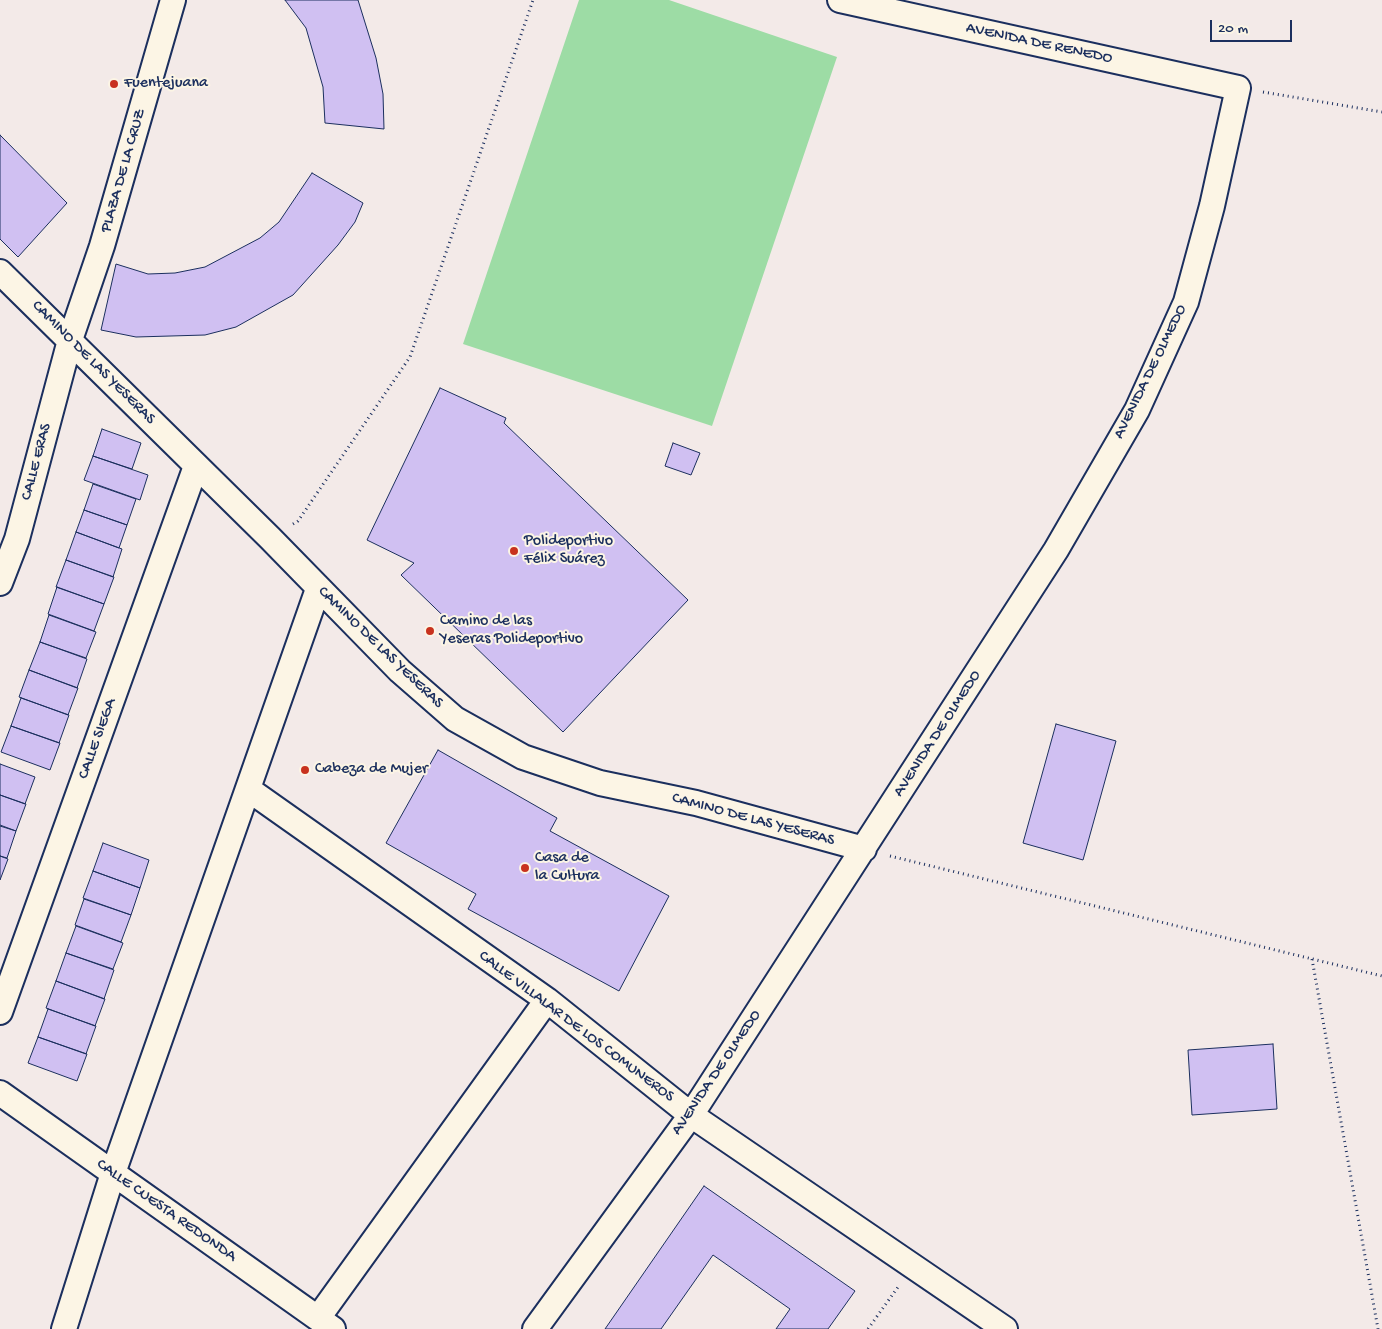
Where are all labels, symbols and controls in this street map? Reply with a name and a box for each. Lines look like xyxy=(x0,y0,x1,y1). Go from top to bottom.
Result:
scale bar xyxy=(1212,10,1294,42)
street label: AVENIDA DE RENEDO xyxy=(964,19,1114,69)
text: 20 m xyxy=(1218,20,1248,38)
place label: Fuentejuana xyxy=(124,74,208,94)
marker: Fuentejuana xyxy=(108,78,120,90)
street label: PLAZA DE LA CRUZ xyxy=(97,107,151,235)
street label: CAMINO DE LAS YESERAS xyxy=(27,297,159,429)
street label: AVENIDA DE OLMEDO xyxy=(1110,302,1192,442)
street label: CALLE ERAS xyxy=(18,421,56,503)
place label: Polideportivo Félix Suárez xyxy=(524,532,613,570)
marker: Polideportivo Félix Suárez xyxy=(508,545,520,557)
street label: CAMINO DE LAS YESERAS xyxy=(313,583,447,713)
place label: Camino de las Yeseras Polideportivo xyxy=(440,612,583,650)
marker: Camino de las Yeseras Polideportivo xyxy=(424,625,436,637)
street label: AVENIDA DE OLMEDO xyxy=(890,667,986,801)
street label: CALLE SIEGA xyxy=(75,696,121,782)
place label: Cabeza de Mujer xyxy=(315,760,428,780)
marker: Cabeza de Mujer xyxy=(299,764,311,776)
street label: CAMINO DE LAS YESERAS xyxy=(670,789,836,851)
place label: Casa de la Cultura xyxy=(535,849,599,887)
marker: Casa de la Cultura xyxy=(519,862,531,874)
street label: CALLE VILLALAR DE LOS COMUNEROS xyxy=(474,947,678,1107)
street label: AVENIDA DE OLMEDO xyxy=(668,1007,766,1139)
street label: CALLE CUESTA REDONDA xyxy=(92,1155,240,1267)

